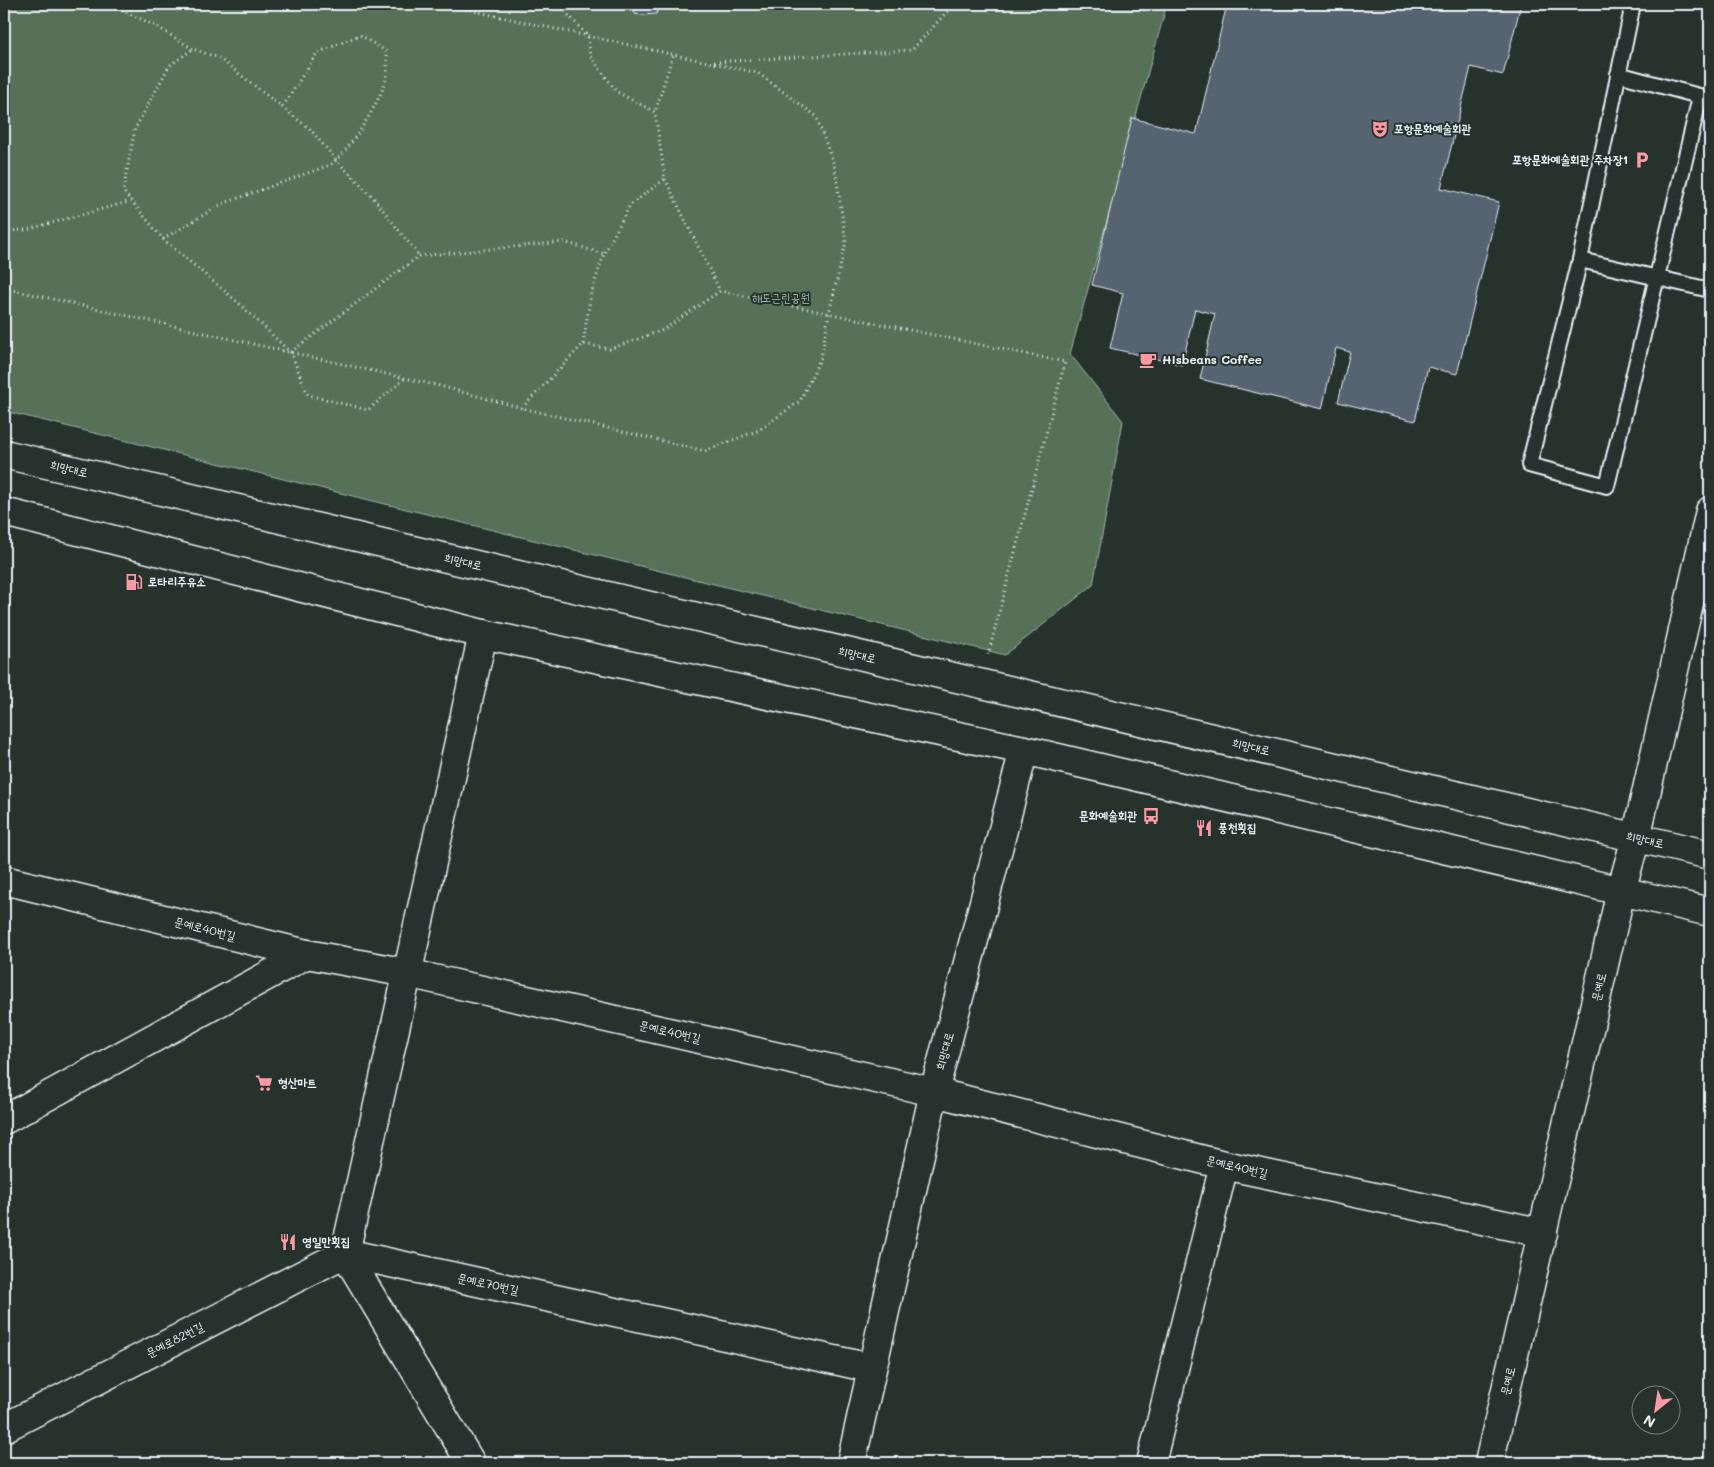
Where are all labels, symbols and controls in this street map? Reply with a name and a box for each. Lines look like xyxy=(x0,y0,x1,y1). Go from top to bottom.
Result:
theatre icon: 포항문화예술회관 xyxy=(1370,119,1390,139)
place label: 포항문화예술회관 xyxy=(1394,120,1472,136)
parking icon: 포항문화예술회관 주차장1 xyxy=(1632,150,1652,170)
place label: 포항문화예술회관 주차장1 xyxy=(1512,151,1628,167)
park label: 해도근린공원 xyxy=(752,289,810,305)
cafe icon: Hisbeans Coffee xyxy=(1138,350,1158,370)
place label: Hisbeans Coffee xyxy=(1162,351,1262,367)
street label: 희망대로 xyxy=(49,456,90,480)
street label: 희망대로 xyxy=(443,549,484,573)
fuel station icon: 로타리주유소 xyxy=(124,572,144,592)
place label: 로타리주유소 xyxy=(148,573,206,589)
street label: 희망대로 xyxy=(837,642,878,666)
street label: 희망대로 xyxy=(1231,734,1272,758)
bus stop icon: 문화예술회관 xyxy=(1141,806,1161,826)
place label: 문화예술회관 xyxy=(1079,807,1137,823)
restaurant icon: 풍천횟집 xyxy=(1194,818,1214,838)
place label: 풍천횟집 xyxy=(1218,819,1257,835)
street label: 희망대로 xyxy=(1625,827,1666,851)
street label: 문예로40번길 xyxy=(173,913,238,943)
street label: 문예로 xyxy=(1587,971,1609,1003)
street label: 문예로40번길 xyxy=(638,1016,703,1046)
street label: 희망대로 xyxy=(931,1030,957,1071)
supermarket icon: 형산마트 xyxy=(254,1073,274,1093)
place label: 형산마트 xyxy=(278,1074,317,1090)
street label: 문예로40번길 xyxy=(1205,1151,1270,1181)
restaurant icon: 영일만횟집 xyxy=(278,1232,298,1252)
place label: 영일만횟집 xyxy=(302,1233,350,1249)
street label: 문예로70번길 xyxy=(456,1269,521,1297)
street label: 문예로82번길 xyxy=(143,1318,206,1360)
street label: 문예로 xyxy=(1496,1365,1518,1397)
north arrow xyxy=(1632,1384,1682,1434)
text: N xyxy=(1640,1411,1659,1433)

